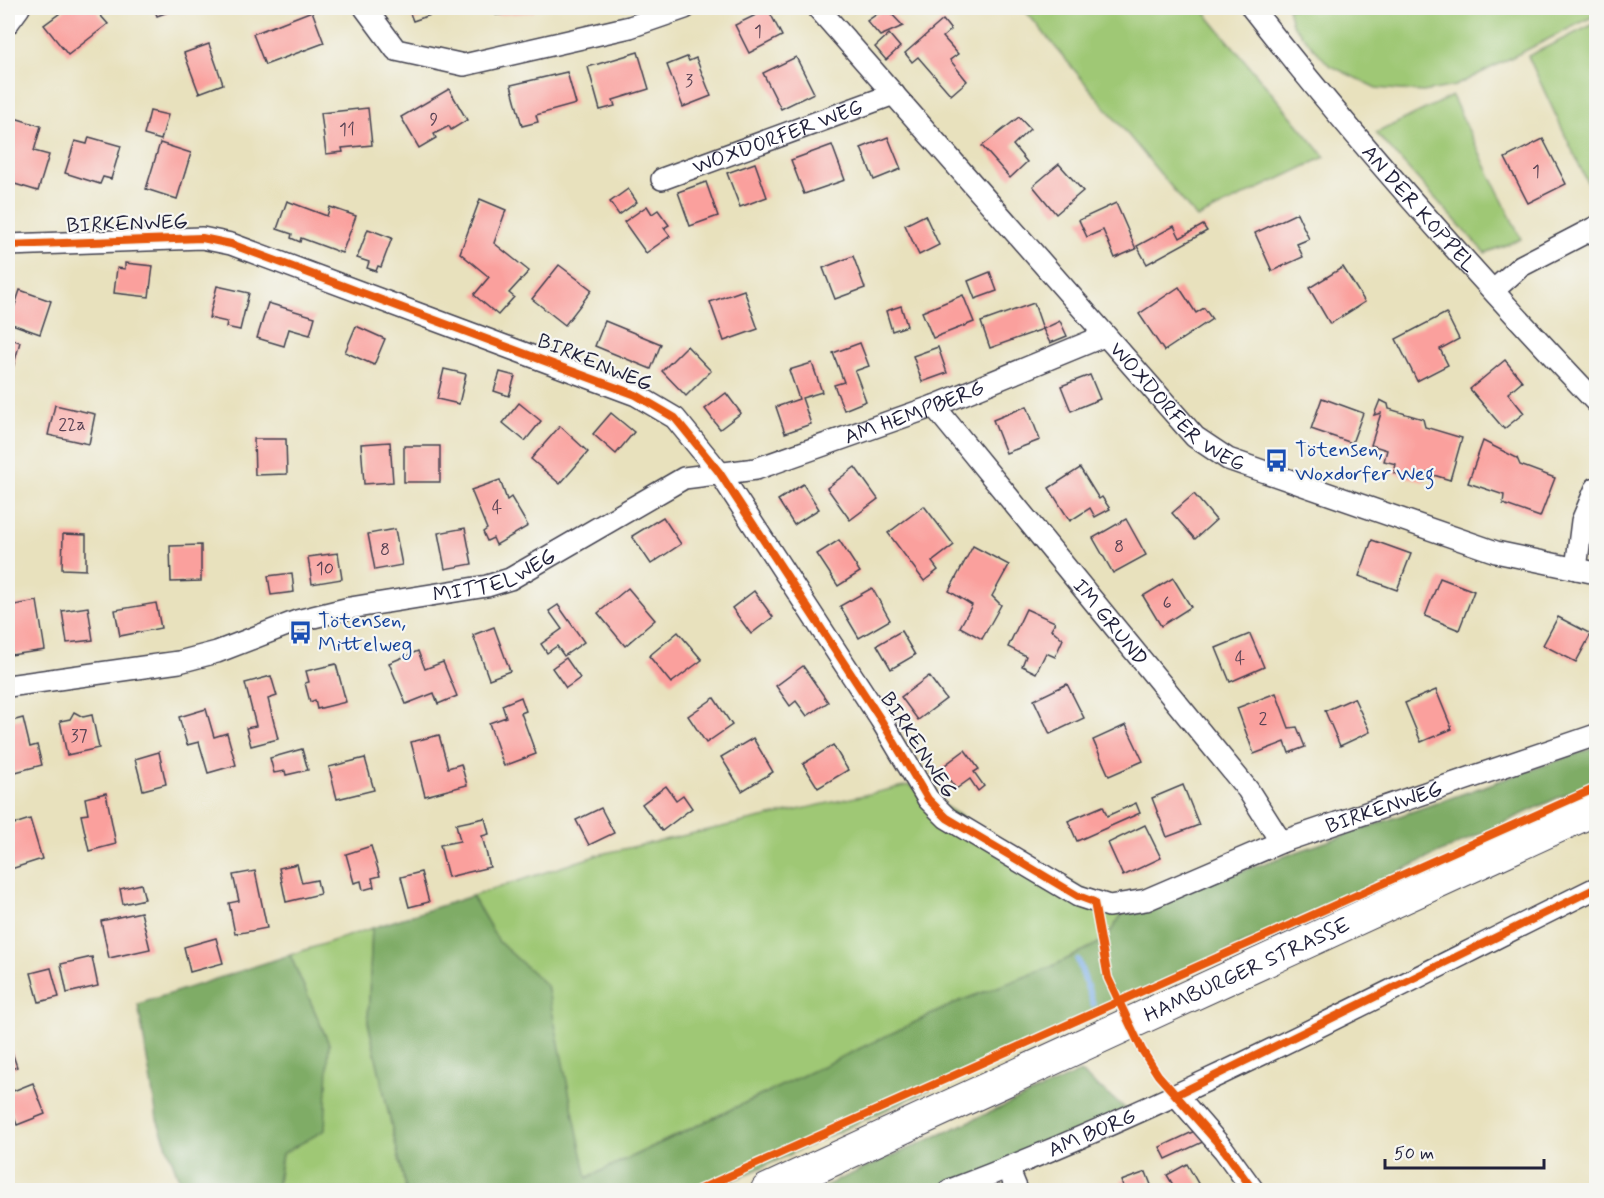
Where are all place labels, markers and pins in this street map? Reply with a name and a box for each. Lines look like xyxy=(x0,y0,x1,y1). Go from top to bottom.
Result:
place label: Tötensen, Woxdorfer Weg xyxy=(1295,436,1435,490)
bus stop icon: Tötensen, Woxdorfer Weg xyxy=(1264,448,1290,474)
place label: Tötensen, Mittelweg xyxy=(318,607,412,660)
bus stop icon: Tötensen, Mittelweg xyxy=(287,619,313,645)

